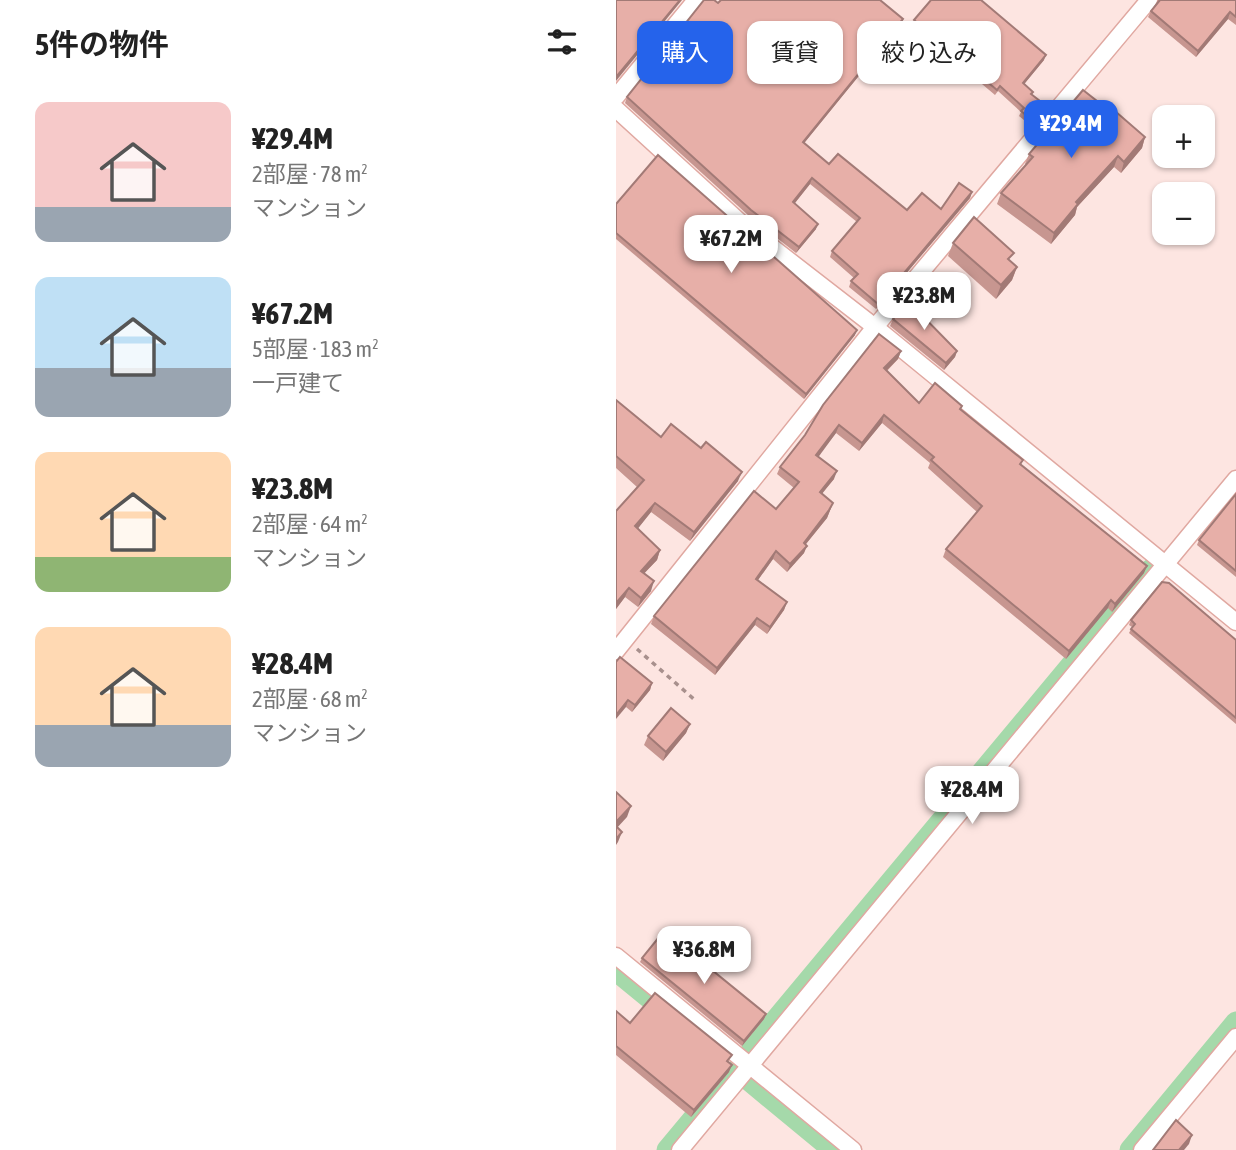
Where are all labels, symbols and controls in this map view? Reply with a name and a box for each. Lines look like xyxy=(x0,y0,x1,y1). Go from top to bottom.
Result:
chip: 購入 xyxy=(637,21,733,84)
chip: 賃貸 xyxy=(747,21,843,84)
chip: 絞り込み xyxy=(857,21,1001,84)
icon: filters xyxy=(543,23,581,61)
text: 5件の物件 xyxy=(35,27,169,61)
pin: ¥29.4M xyxy=(1014,100,1128,160)
map controls xyxy=(1152,105,1215,245)
button: + xyxy=(1152,105,1215,168)
text: ¥29.4M xyxy=(1040,110,1102,136)
text: ¥29.4M xyxy=(252,121,333,155)
icon: home xyxy=(91,130,175,214)
text: 2部屋 · 78 m² xyxy=(252,161,368,187)
button: − xyxy=(1152,182,1215,245)
text: マンション xyxy=(252,195,367,221)
pin: ¥67.2M xyxy=(674,216,788,275)
text: ¥67.2M xyxy=(700,225,762,251)
pin: ¥23.8M xyxy=(867,272,981,332)
text: ¥23.8M xyxy=(893,282,955,308)
text: ¥67.2M xyxy=(252,296,333,330)
icon: home xyxy=(91,305,175,389)
text: 5部屋 · 183 m² xyxy=(252,336,379,362)
text: 一戸建て xyxy=(252,370,344,396)
text: ¥23.8M xyxy=(252,471,333,505)
icon: home xyxy=(91,480,175,564)
text: 2部屋 · 64 m² xyxy=(252,511,368,537)
text: マンション xyxy=(252,545,367,571)
text: ¥28.4M xyxy=(252,646,333,680)
icon: home xyxy=(91,655,175,739)
text: 2部屋 · 68 m² xyxy=(252,686,368,712)
text: マンション xyxy=(252,720,367,746)
pin: ¥28.4M xyxy=(915,766,1029,826)
text: ¥28.4M xyxy=(941,776,1003,802)
pin: ¥36.8M xyxy=(647,926,761,986)
text: ¥36.8M xyxy=(673,936,735,962)

